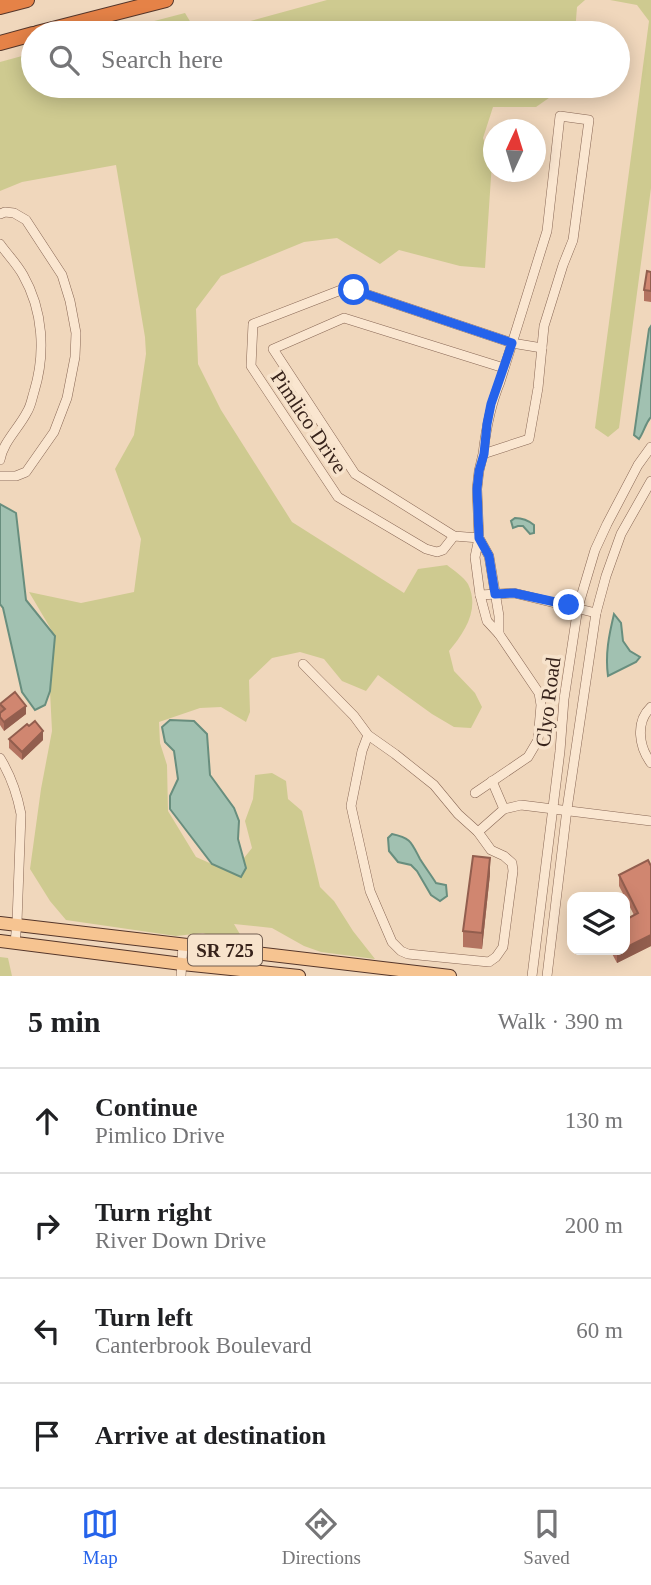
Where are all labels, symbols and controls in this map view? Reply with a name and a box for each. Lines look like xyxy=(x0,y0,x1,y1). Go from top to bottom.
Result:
search box xyxy=(21,21,630,98)
icon: search xyxy=(45,41,83,79)
text: Search here xyxy=(101,45,223,74)
north arrow xyxy=(483,119,546,182)
route start xyxy=(338,274,369,305)
street label: Pimlico Drive xyxy=(266,366,352,478)
route end xyxy=(553,589,584,620)
street label: Clyo Road xyxy=(531,655,565,748)
map controls xyxy=(567,892,630,955)
button: layers xyxy=(567,892,630,955)
road number: SR 725 xyxy=(188,934,262,966)
text: 5 min xyxy=(28,1005,101,1038)
text: Walk · 390 m xyxy=(498,1009,623,1034)
text: Continue xyxy=(95,1093,198,1122)
icon: ahead xyxy=(28,1102,66,1140)
text: 130 m xyxy=(565,1108,623,1133)
text: Pimlico Drive xyxy=(95,1123,225,1148)
text: Turn right xyxy=(95,1198,212,1227)
icon: right xyxy=(28,1207,66,1245)
text: 200 m xyxy=(565,1213,623,1238)
text: River Down Drive xyxy=(95,1228,266,1253)
text: Turn left xyxy=(95,1303,193,1332)
icon: left xyxy=(28,1312,66,1350)
text: 60 m xyxy=(576,1318,623,1343)
text: Canterbrook Boulevard xyxy=(95,1333,312,1358)
icon: arrive xyxy=(28,1417,66,1455)
text: Arrive at destination xyxy=(95,1421,326,1450)
tab: Map xyxy=(81,1505,119,1569)
tab: Directions xyxy=(282,1505,361,1569)
tab: Saved xyxy=(523,1505,570,1569)

